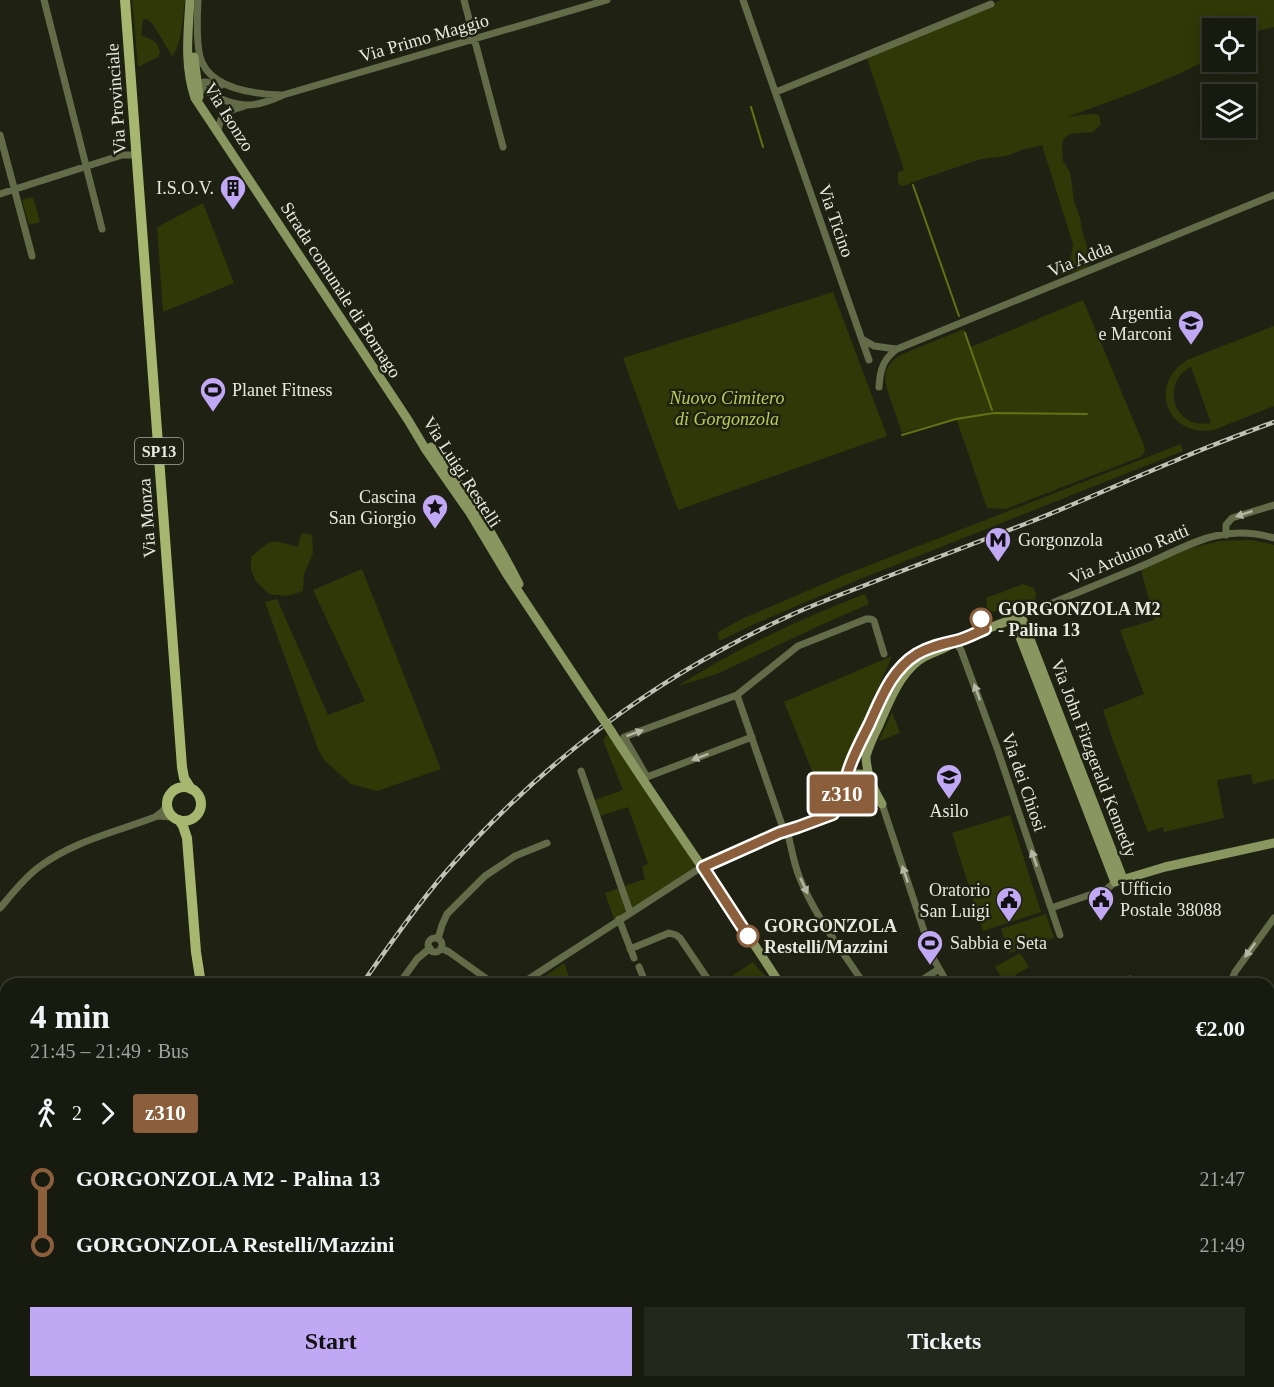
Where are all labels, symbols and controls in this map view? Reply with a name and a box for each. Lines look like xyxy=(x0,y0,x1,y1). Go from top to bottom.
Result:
street label: Via Primo Maggio xyxy=(357,10,491,66)
map controls xyxy=(1202,18,1256,138)
button: locate xyxy=(1202,18,1256,72)
street label: Via Provinciale xyxy=(102,43,130,155)
street label: Via Isonzo xyxy=(200,79,258,155)
button: layers xyxy=(1202,84,1256,138)
building icon: I.S.O.V. xyxy=(218,173,248,211)
place label: I.S.O.V. xyxy=(156,178,214,198)
street label: Via Ticino xyxy=(814,182,858,260)
street label: Strada comunale di Bornago xyxy=(277,198,405,382)
street label: Via Adda xyxy=(1045,237,1115,281)
place label: Argentia e Marconi xyxy=(1099,303,1172,344)
school or university icon: Argentia e Marconi xyxy=(1176,308,1206,346)
sports icon: Planet Fitness xyxy=(198,375,228,413)
place label: Planet Fitness xyxy=(232,380,333,400)
park label: Nuovo Cimitero di Gorgonzola xyxy=(669,388,784,429)
street label: Via Luigi Restelli xyxy=(419,413,505,531)
road number: SP13 xyxy=(135,438,183,464)
street label: Via Monza xyxy=(134,478,160,558)
place label: Cascina San Giorgio xyxy=(329,487,416,528)
place icon: Cascina San Giorgio xyxy=(420,492,450,530)
one-way arrow xyxy=(1235,510,1253,520)
street label: Via Arduino Ratti xyxy=(1066,520,1192,588)
metro station icon: Gorgonzola xyxy=(983,525,1013,563)
place label: Gorgonzola xyxy=(1018,530,1103,550)
place label: GORGONZOLA M2 - Palina 13 xyxy=(998,599,1161,640)
marker: GORGONZOLA M2 - Palina 13 xyxy=(970,608,992,630)
street label: Via John Fitzgerald Kennedy xyxy=(1047,656,1141,860)
one-way arrow xyxy=(971,683,981,701)
one-way arrow xyxy=(626,727,644,737)
street label: Via dei Chiosi xyxy=(998,730,1050,834)
one-way arrow xyxy=(691,753,709,762)
school or university icon: Asilo xyxy=(934,762,964,800)
line badge: z310 xyxy=(800,774,884,814)
text: z310 xyxy=(822,782,862,806)
place label: Asilo xyxy=(929,801,969,821)
one-way arrow xyxy=(1029,849,1039,867)
one-way arrow xyxy=(900,865,910,883)
one-way arrow xyxy=(799,878,808,895)
place label: Ufficio Postale 38088 xyxy=(1120,879,1222,920)
place label: Oratorio San Luigi xyxy=(920,880,990,921)
public building icon: Ufficio Postale 38088 xyxy=(1086,884,1116,922)
public building icon: Oratorio San Luigi xyxy=(994,885,1024,923)
place label: GORGONZOLA Restelli/Mazzini xyxy=(764,916,897,957)
marker: GORGONZOLA Restelli/Mazzini xyxy=(737,925,759,947)
sports icon: Sabbia e Seta xyxy=(915,928,945,966)
place label: Sabbia e Seta xyxy=(950,933,1047,953)
one-way arrow xyxy=(1245,943,1257,958)
text: 4 min xyxy=(30,999,110,1035)
text: €2.00 xyxy=(1196,1016,1245,1041)
text: 21:45 – 21:49 · Bus xyxy=(30,1040,189,1062)
icon: walk xyxy=(30,1097,63,1130)
icon: forward xyxy=(91,1097,124,1130)
text: z310 xyxy=(145,1101,186,1125)
text: 2 xyxy=(72,1102,82,1124)
text: GORGONZOLA M2 - Palina 13 xyxy=(76,1166,380,1191)
text: 21:47 xyxy=(1199,1168,1245,1190)
text: GORGONZOLA Restelli/Mazzini xyxy=(76,1232,394,1257)
text: 21:49 xyxy=(1199,1234,1245,1256)
button: Start xyxy=(30,1307,632,1376)
button: Tickets xyxy=(644,1307,1245,1376)

